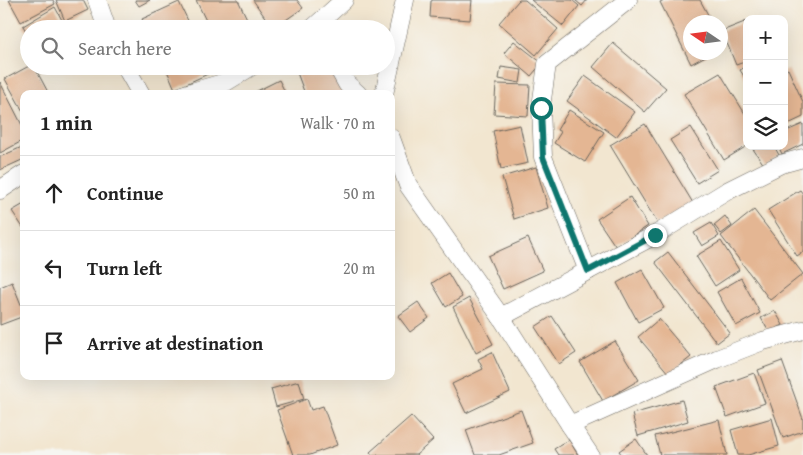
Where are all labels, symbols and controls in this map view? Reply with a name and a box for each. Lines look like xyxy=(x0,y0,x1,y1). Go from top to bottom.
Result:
north arrow xyxy=(683,15,728,60)
map controls xyxy=(743,15,788,150)
button: + xyxy=(743,15,788,60)
search box xyxy=(20,20,395,75)
icon: search xyxy=(38,34,66,62)
text: Search here xyxy=(78,34,172,62)
button: − xyxy=(743,60,788,105)
route start xyxy=(530,97,553,120)
button: layers xyxy=(743,105,788,150)
text: 1 min xyxy=(40,107,92,138)
text: Walk · 70 m xyxy=(300,111,375,135)
icon: ahead xyxy=(40,179,68,207)
text: Continue xyxy=(87,179,164,207)
text: 50 m xyxy=(343,181,375,205)
route end xyxy=(644,224,667,247)
icon: left xyxy=(40,254,68,282)
text: Turn left xyxy=(87,254,162,282)
text: 20 m xyxy=(343,256,375,280)
icon: arrive xyxy=(40,329,68,357)
text: Arrive at destination xyxy=(87,329,263,357)

